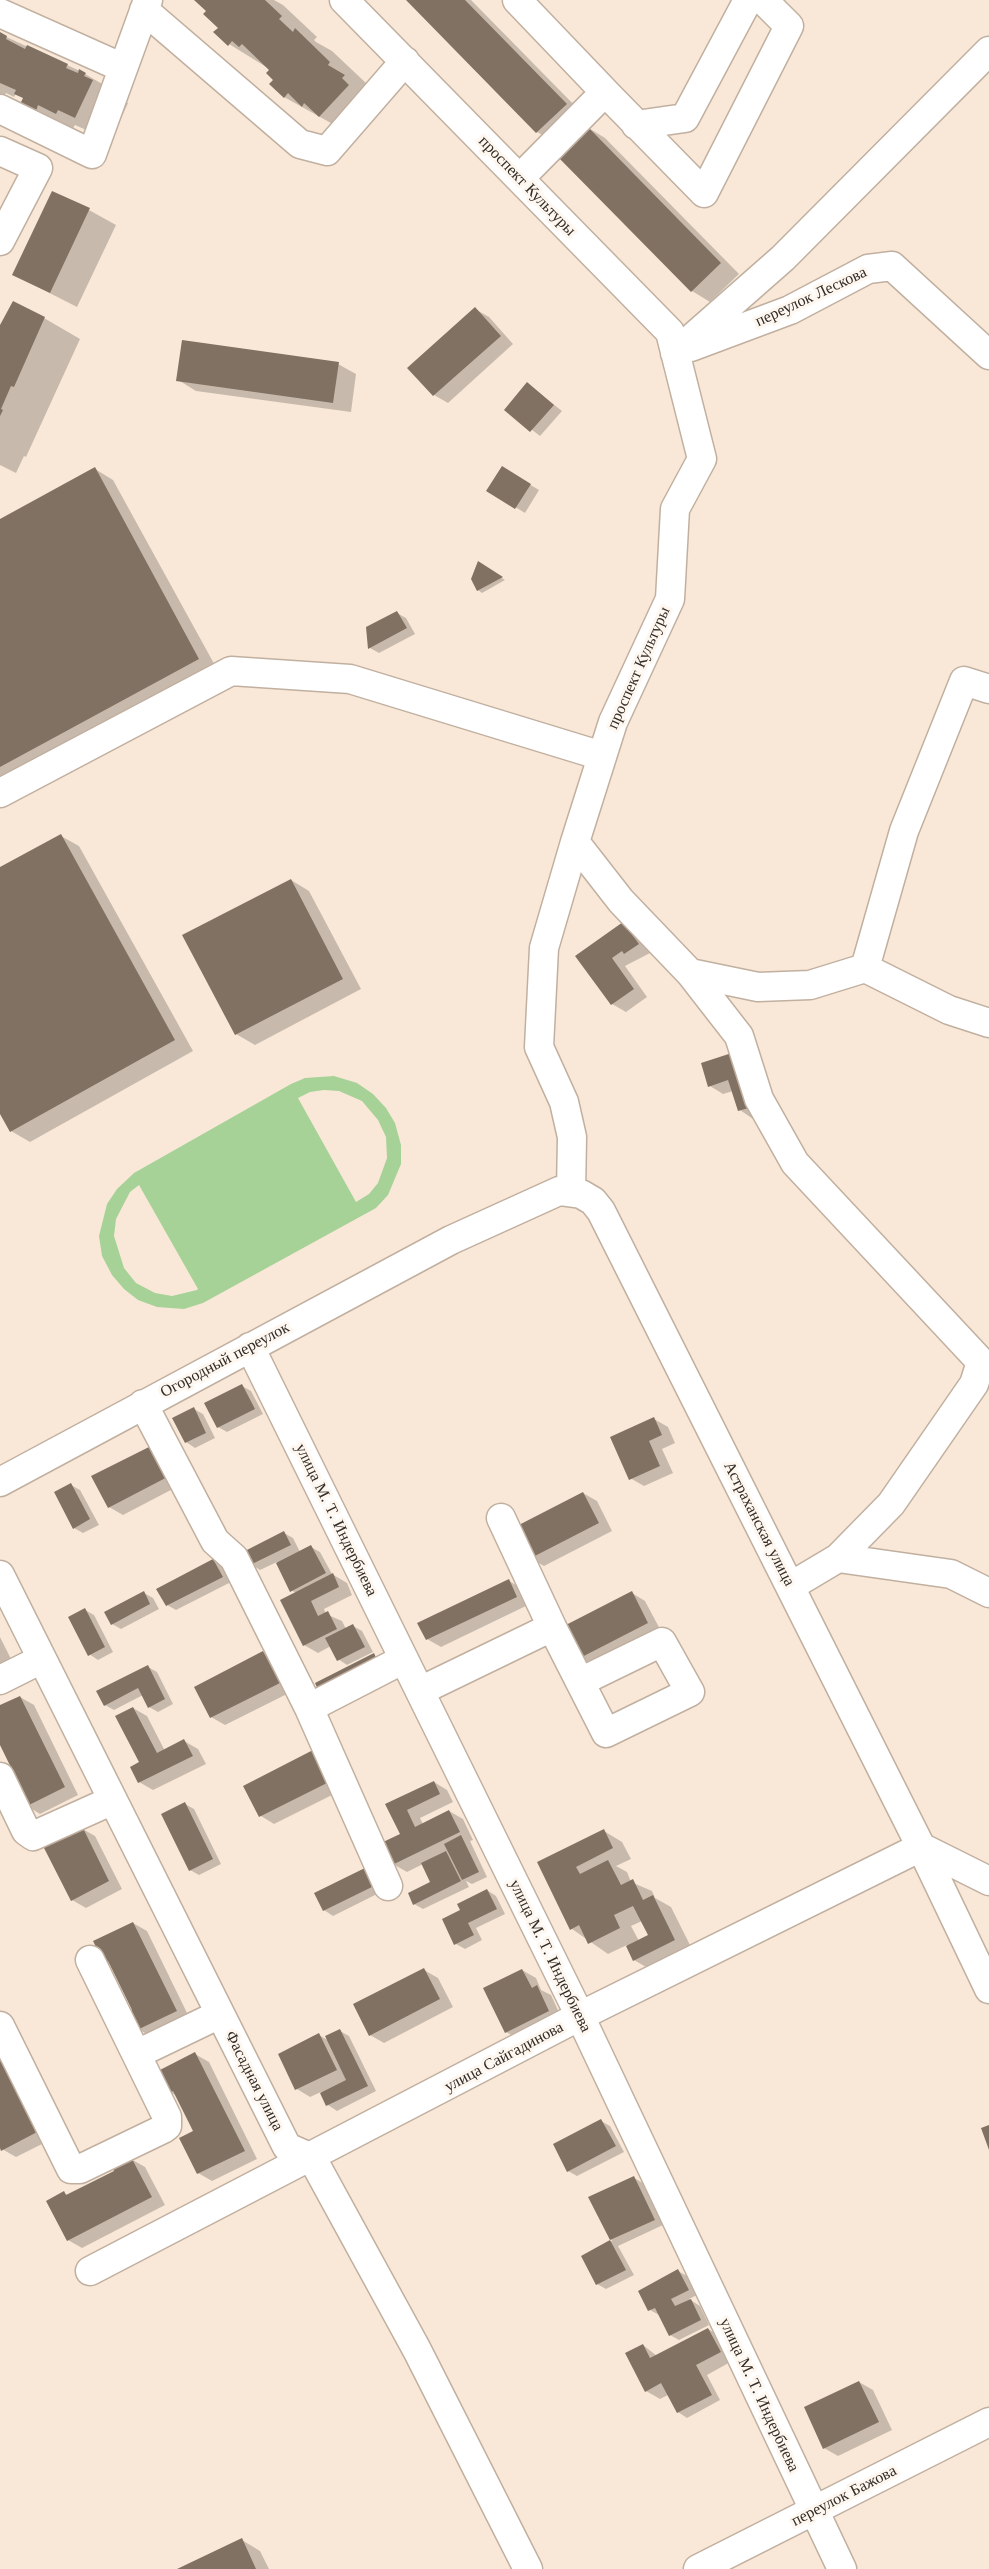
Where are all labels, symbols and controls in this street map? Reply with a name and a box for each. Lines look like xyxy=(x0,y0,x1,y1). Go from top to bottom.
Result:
street label: проспект Культуры xyxy=(474,132,580,240)
street label: переулок Лескова xyxy=(752,263,870,331)
street label: проспект Культуры xyxy=(603,604,675,732)
street label: Огородный переулок xyxy=(157,1318,293,1402)
street label: улица М. Т. Индербиева xyxy=(291,1441,381,1599)
street label: Астраханская улица xyxy=(719,1459,799,1589)
street label: улица М. Т. Индербиева xyxy=(505,1877,595,2035)
street label: улица Сайгадинова xyxy=(441,2018,567,2096)
street label: Фасадная улица xyxy=(221,2028,287,2134)
street label: улица М. Т. Индербиева xyxy=(715,2315,803,2475)
street label: переулок Бажова xyxy=(788,2461,900,2531)

